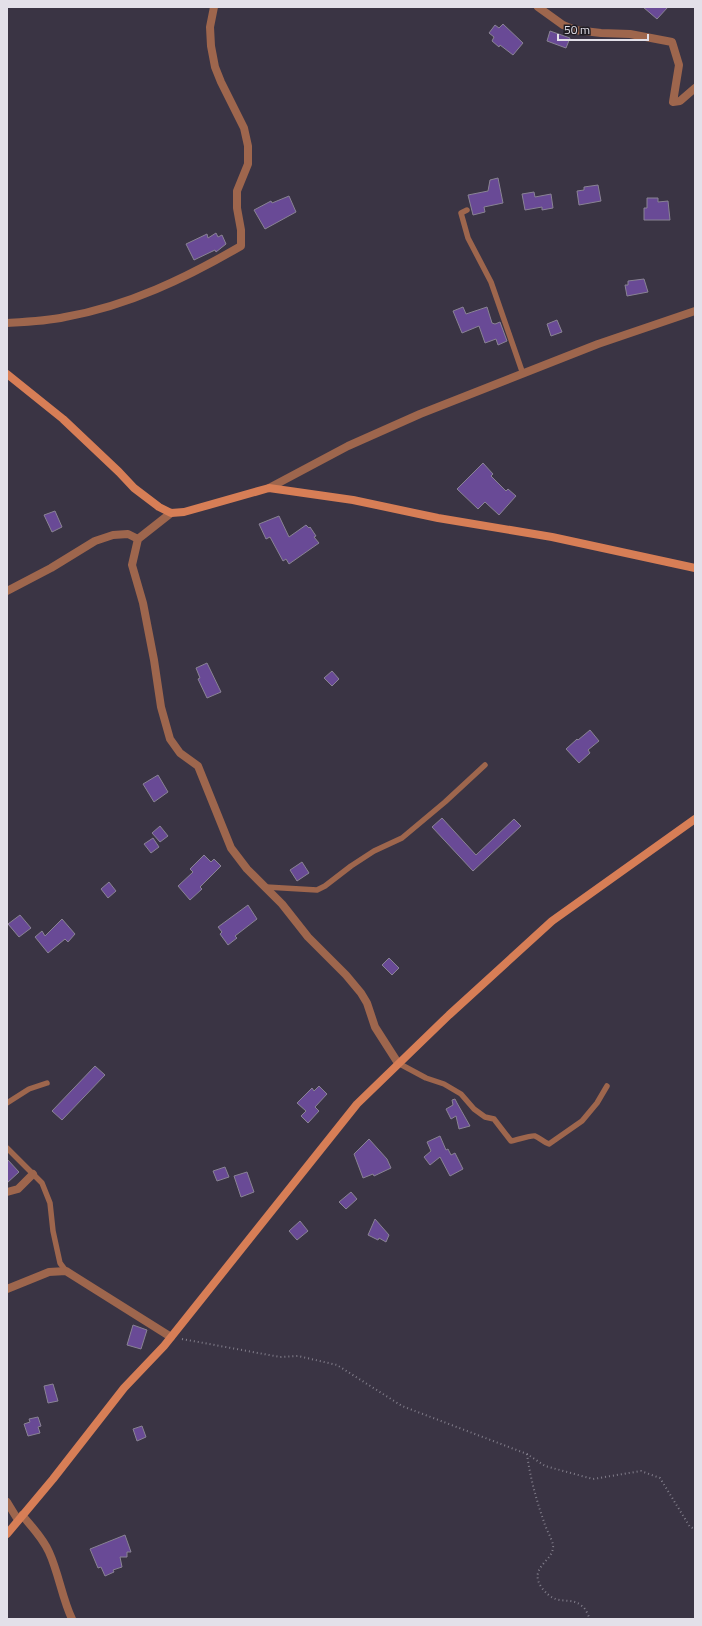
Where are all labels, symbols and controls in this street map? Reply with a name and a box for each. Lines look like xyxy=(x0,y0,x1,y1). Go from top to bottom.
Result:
scale bar xyxy=(558,16,648,42)
text: 50 m xyxy=(564,20,590,39)

